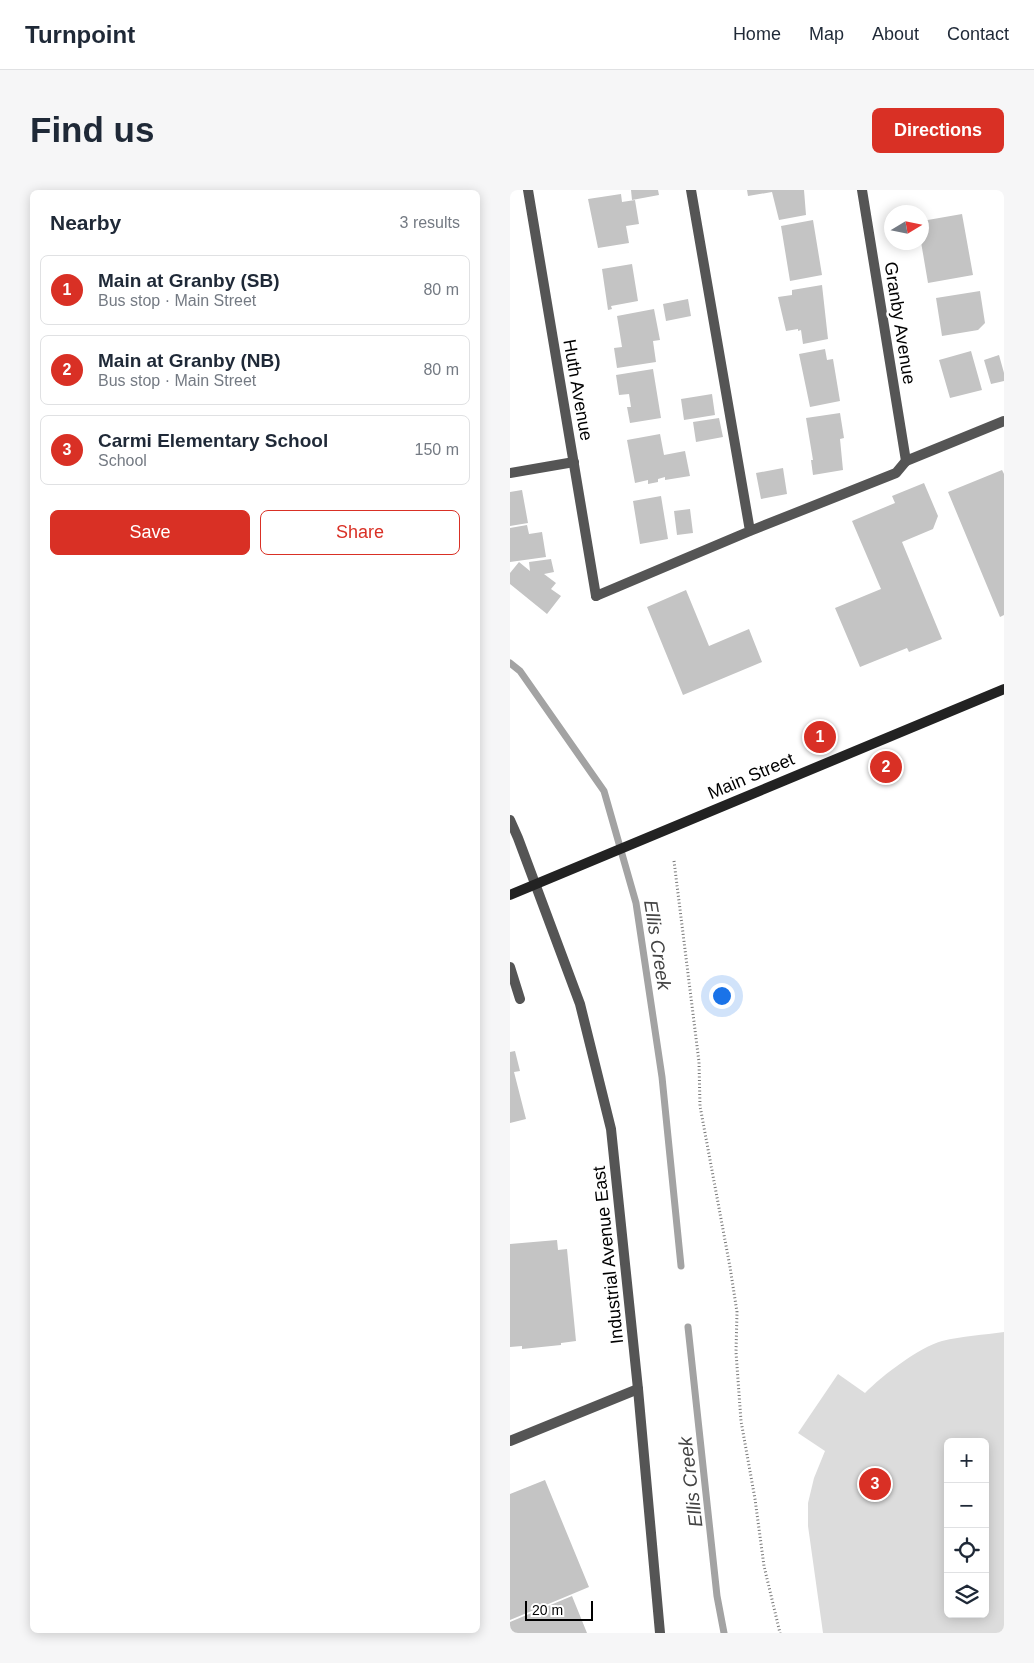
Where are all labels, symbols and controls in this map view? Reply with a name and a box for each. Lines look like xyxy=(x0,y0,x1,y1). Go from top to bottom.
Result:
text: Turnpoint xyxy=(25,21,135,48)
text: Home xyxy=(733,24,781,44)
text: Map xyxy=(809,24,844,44)
text: About xyxy=(872,24,919,44)
text: Contact xyxy=(947,24,1009,44)
button: Directions xyxy=(872,108,1004,153)
text: Find us xyxy=(30,110,154,149)
north arrow xyxy=(884,205,929,250)
text: Nearby xyxy=(50,211,121,234)
text: 3 results xyxy=(400,214,460,231)
street label: Granby Avenue xyxy=(880,260,920,386)
text: Main at Granby (SB) xyxy=(98,270,280,291)
text: 1 xyxy=(63,281,71,298)
text: 80 m xyxy=(423,281,459,298)
text: Bus stop · Main Street xyxy=(98,292,256,309)
street label: Huth Avenue xyxy=(559,338,597,442)
text: Main at Granby (NB) xyxy=(98,350,281,371)
text: 2 xyxy=(63,361,71,378)
text: 80 m xyxy=(423,361,459,378)
text: Bus stop · Main Street xyxy=(98,372,256,389)
text: Carmi Elementary School xyxy=(98,430,328,451)
text: 3 xyxy=(63,441,71,458)
text: 150 m xyxy=(415,441,459,458)
text: School xyxy=(98,452,147,469)
button: Save xyxy=(50,510,250,555)
button: Share xyxy=(260,510,460,555)
pin: 1 xyxy=(804,718,836,756)
pin: 2 xyxy=(870,748,902,786)
street label: Main Street xyxy=(705,749,797,803)
water label: Ellis Creek xyxy=(640,899,675,993)
your location xyxy=(709,983,735,1009)
street label: Industrial Avenue East xyxy=(589,1165,627,1345)
water label: Ellis Creek xyxy=(674,1434,706,1528)
map controls xyxy=(944,1438,989,1618)
button: + xyxy=(944,1438,989,1483)
pin: 3 xyxy=(859,1465,891,1503)
button: − xyxy=(944,1483,989,1528)
button: locate xyxy=(944,1528,989,1573)
button: layers xyxy=(944,1573,989,1618)
scale bar xyxy=(525,1598,592,1621)
text: 20 m xyxy=(532,1602,563,1618)

